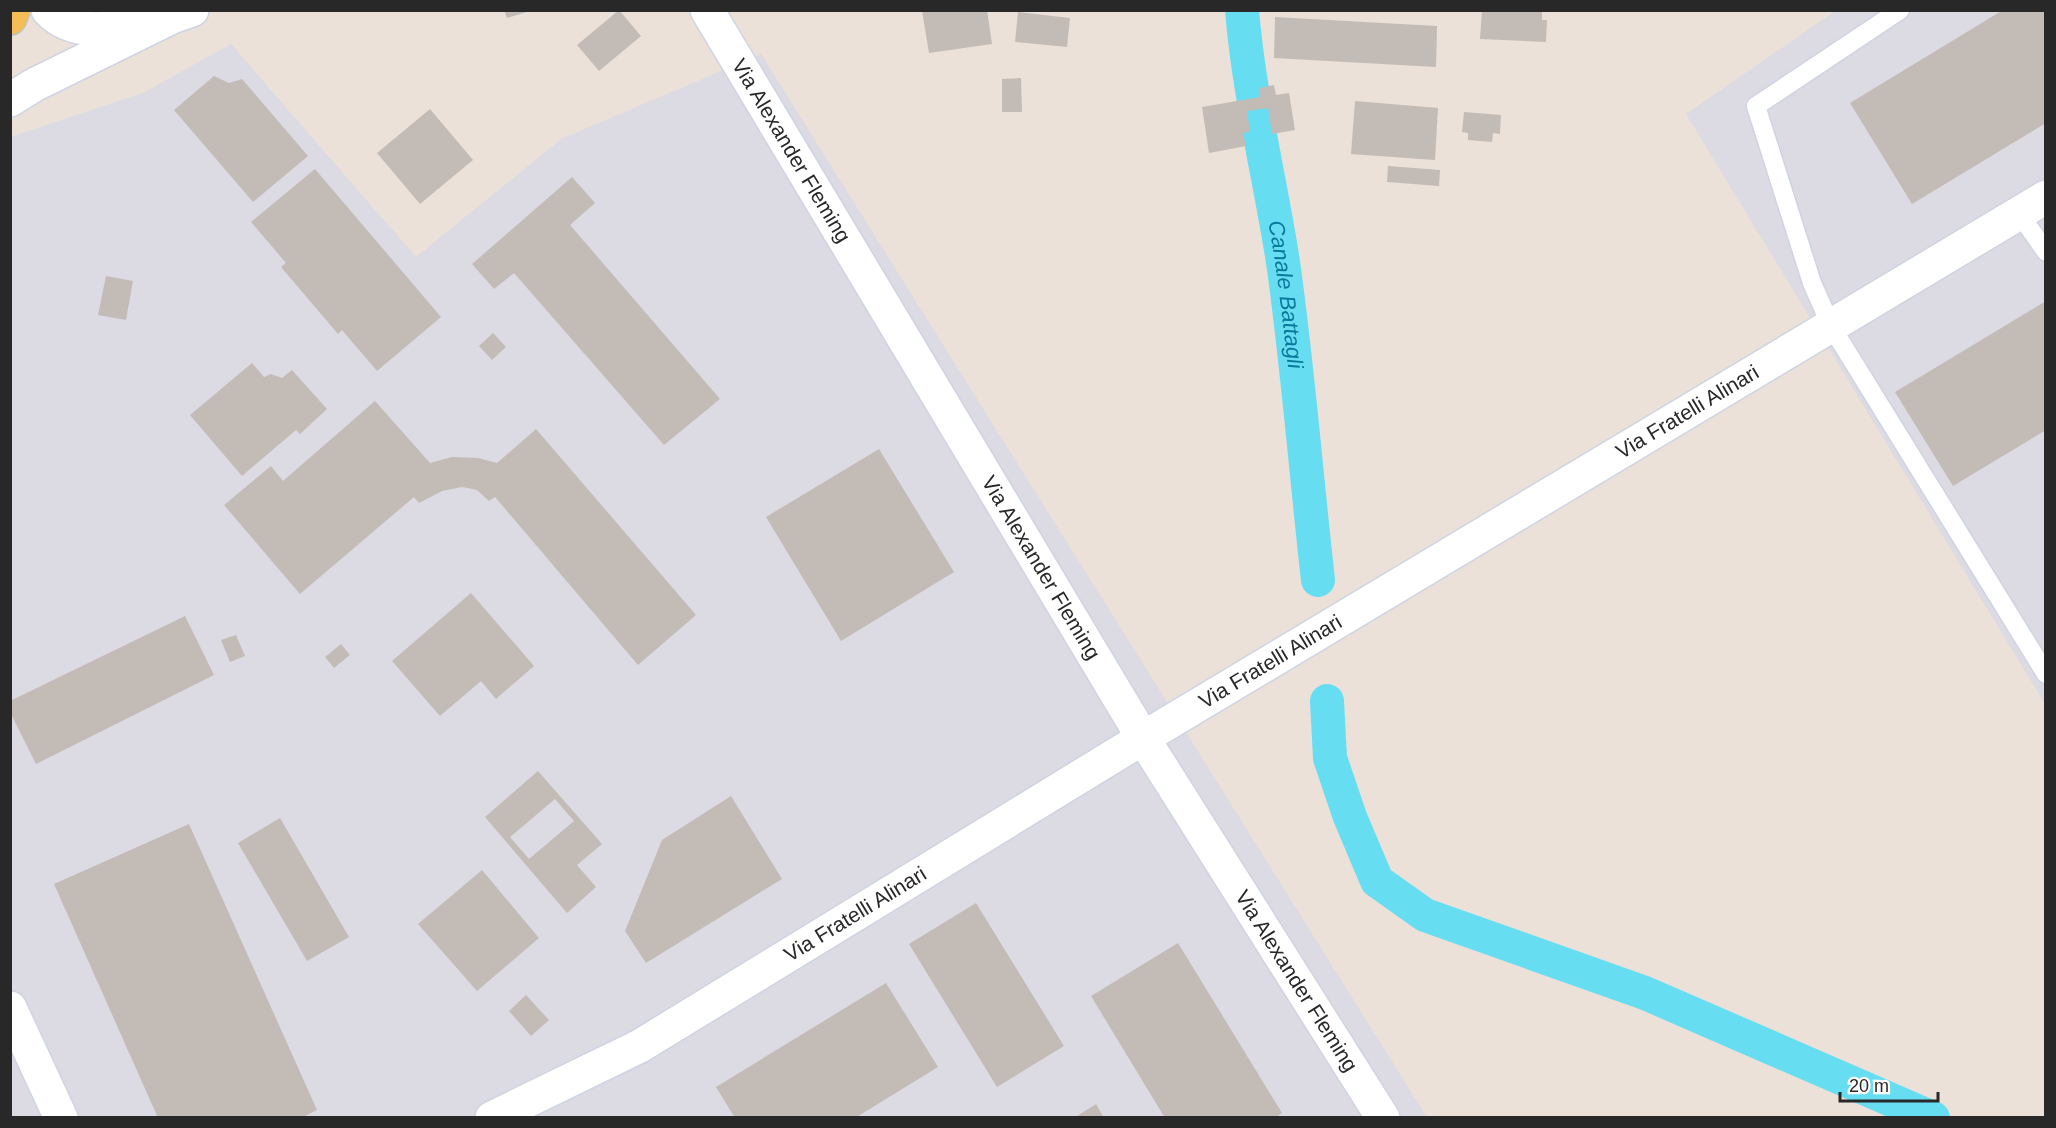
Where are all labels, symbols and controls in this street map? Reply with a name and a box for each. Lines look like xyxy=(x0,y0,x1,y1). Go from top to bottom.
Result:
street label: Via Alexander Fleming xyxy=(728,54,855,246)
water label: Canale Battagli xyxy=(1263,218,1308,371)
street label: Via Fratelli Alinari xyxy=(1612,360,1763,463)
street label: Via Alexander Fleming xyxy=(978,471,1105,663)
street label: Via Fratelli Alinari xyxy=(1195,610,1346,713)
street label: Via Fratelli Alinari xyxy=(780,862,930,966)
street label: Via Alexander Fleming xyxy=(1231,886,1363,1076)
scale bar xyxy=(1840,1065,1938,1103)
text: 20 m xyxy=(1849,1076,1889,1096)

